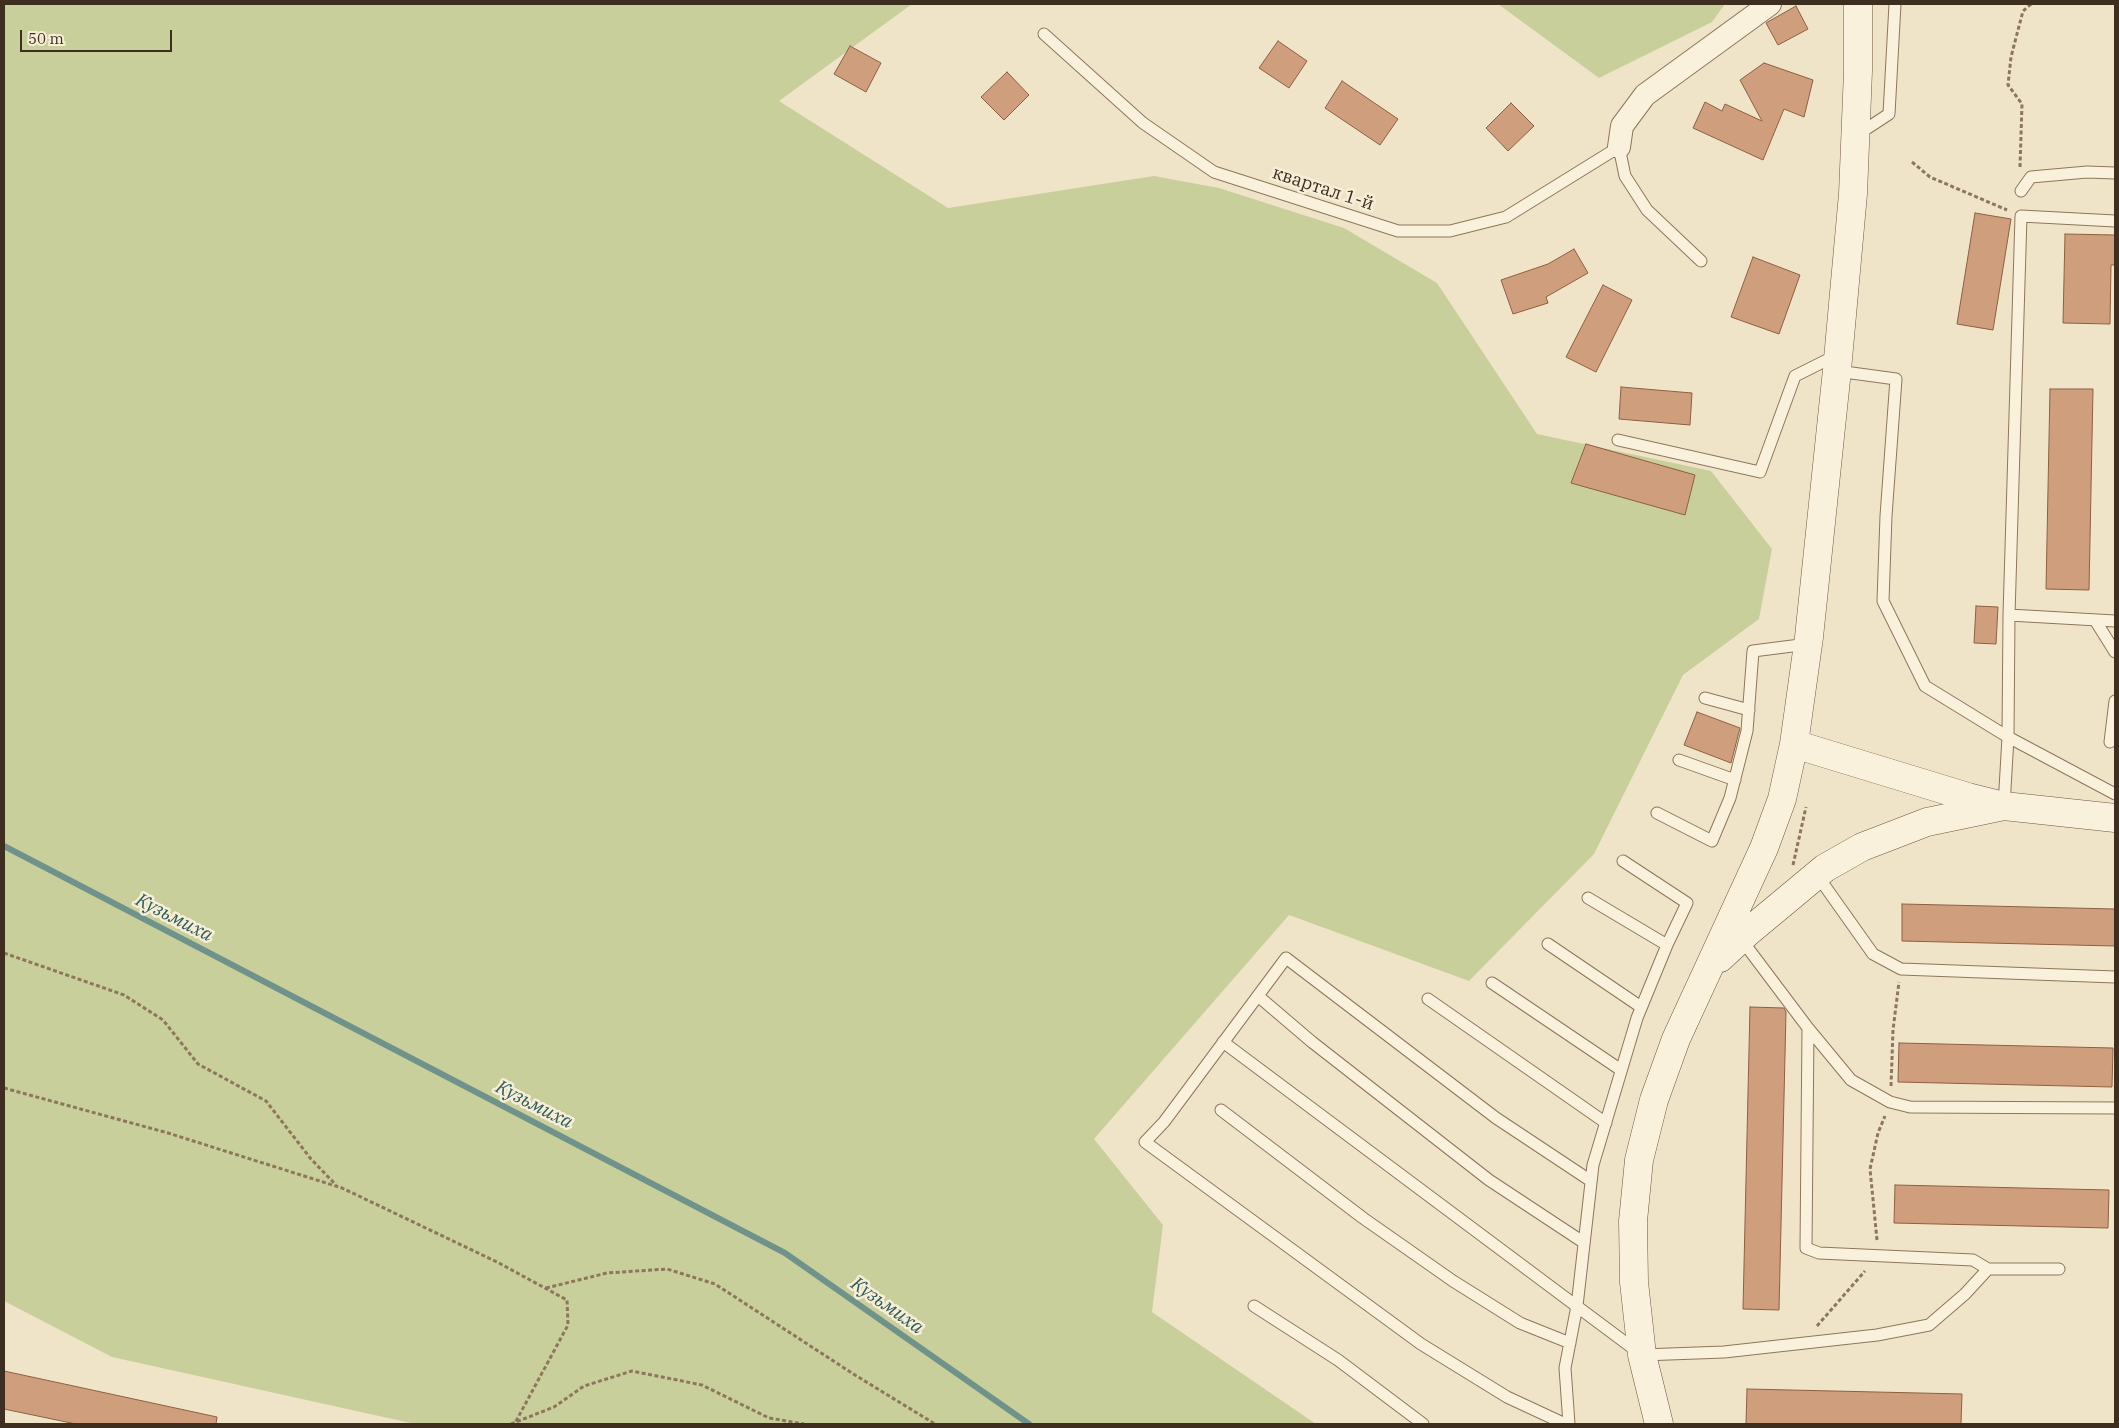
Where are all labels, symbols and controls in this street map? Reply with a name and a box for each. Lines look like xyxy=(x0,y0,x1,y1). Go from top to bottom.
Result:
scale bar xyxy=(22,20,175,52)
text: 50 m xyxy=(28,29,64,48)
street label: квартал 1-й xyxy=(1269,162,1377,216)
water label: Кузьмиха xyxy=(132,889,216,947)
water label: Кузьмиха xyxy=(492,1076,576,1134)
water label: Кузьмиха xyxy=(846,1273,928,1339)

